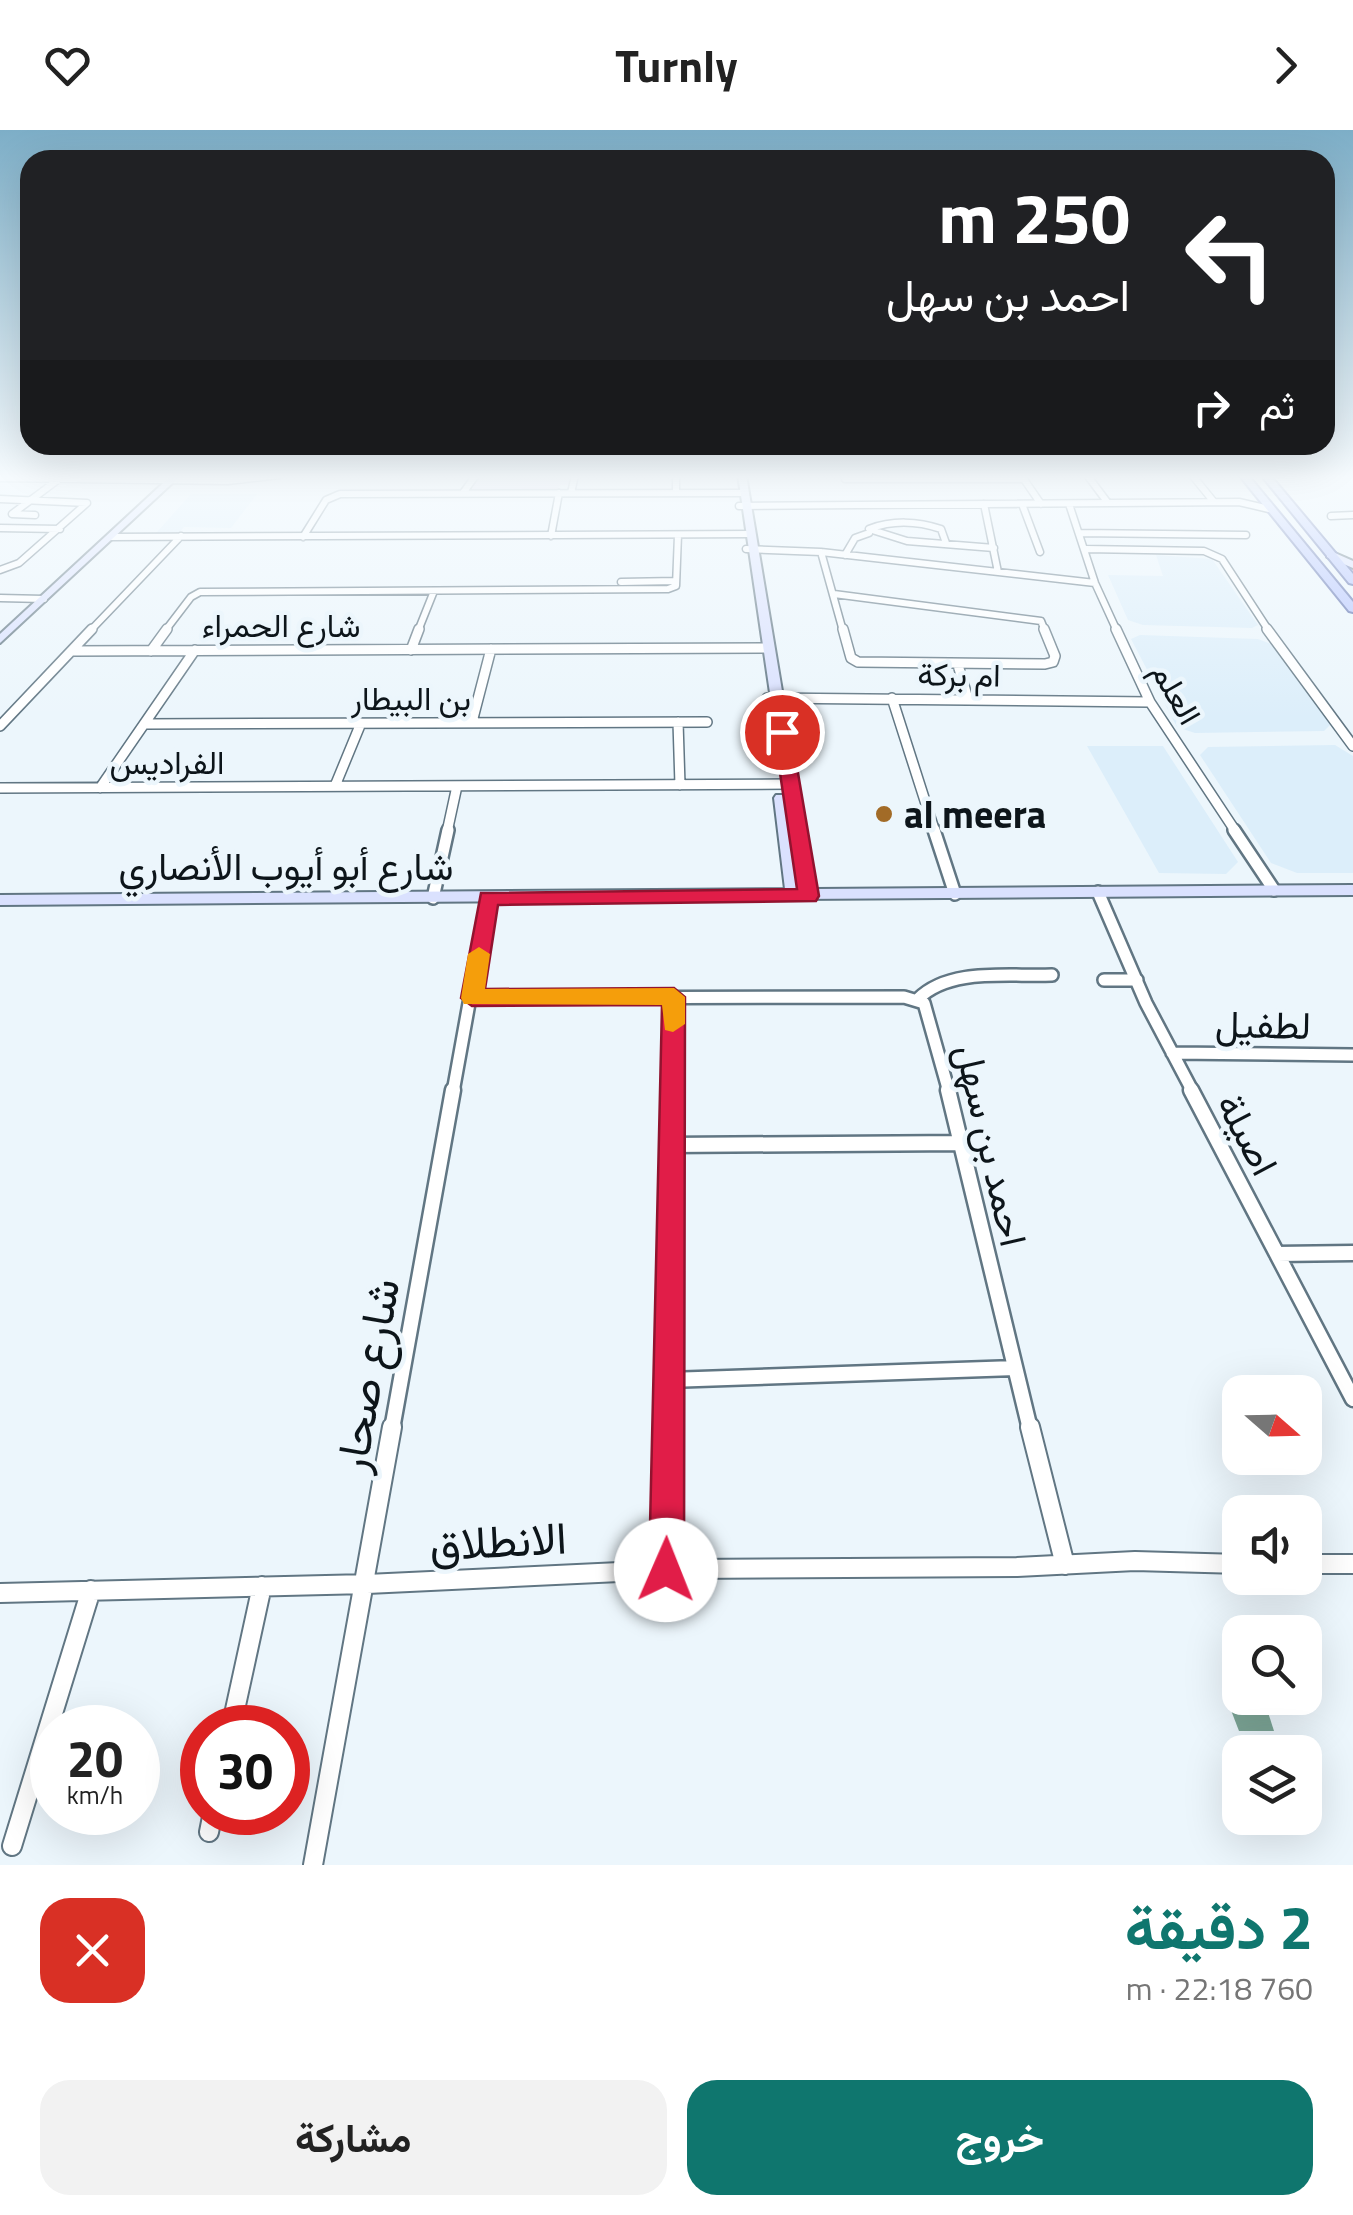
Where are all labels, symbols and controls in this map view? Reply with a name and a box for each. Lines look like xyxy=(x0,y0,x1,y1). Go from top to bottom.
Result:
text: Turnly xyxy=(615,31,738,99)
icon: heart xyxy=(40,38,95,93)
icon: forward xyxy=(1258,38,1313,93)
text: 250 m xyxy=(938,164,1130,270)
icon: left xyxy=(1165,190,1295,320)
text: احمد بن سهل xyxy=(886,260,1130,328)
text: ثم xyxy=(1259,376,1295,434)
icon: right xyxy=(1184,380,1239,435)
street label: شارع الحمراء xyxy=(202,601,360,649)
street label: ام بركة xyxy=(917,649,1001,699)
street label: العلم xyxy=(1140,653,1214,733)
street label: بن البيطار xyxy=(350,674,471,722)
pin xyxy=(740,690,825,775)
icon: arrive xyxy=(755,705,810,760)
street label: الفراديس xyxy=(109,738,225,786)
place label: al meera xyxy=(904,785,1046,843)
marker: al meera xyxy=(873,803,895,825)
street label: شارع أبو أيوب الأنصاري xyxy=(119,837,453,898)
street label: لطفيل xyxy=(1214,994,1312,1054)
street label: احمد بن سهل xyxy=(941,1038,1043,1252)
street label: اصيلة xyxy=(1202,1082,1294,1186)
street label: شارع صحار xyxy=(315,1273,416,1478)
north arrow xyxy=(1222,1375,1322,1475)
map controls xyxy=(1222,1375,1322,1835)
button: sound xyxy=(1222,1495,1322,1595)
street label: الانطلاق xyxy=(428,1502,568,1578)
position arrow xyxy=(614,1518,718,1622)
button: search xyxy=(1222,1615,1322,1715)
speed limit sign: 30 xyxy=(180,1705,310,1835)
text: 20 xyxy=(67,1720,123,1796)
button: layers xyxy=(1222,1735,1322,1835)
text: km/h xyxy=(67,1776,123,1814)
text: 2 دقيقة xyxy=(1125,1881,1313,1972)
button: close xyxy=(40,1898,145,2003)
text: 760 m · 22:18 xyxy=(1126,1964,1313,2012)
button: مشاركة xyxy=(40,2080,667,2195)
button: خروج xyxy=(687,2080,1313,2195)

